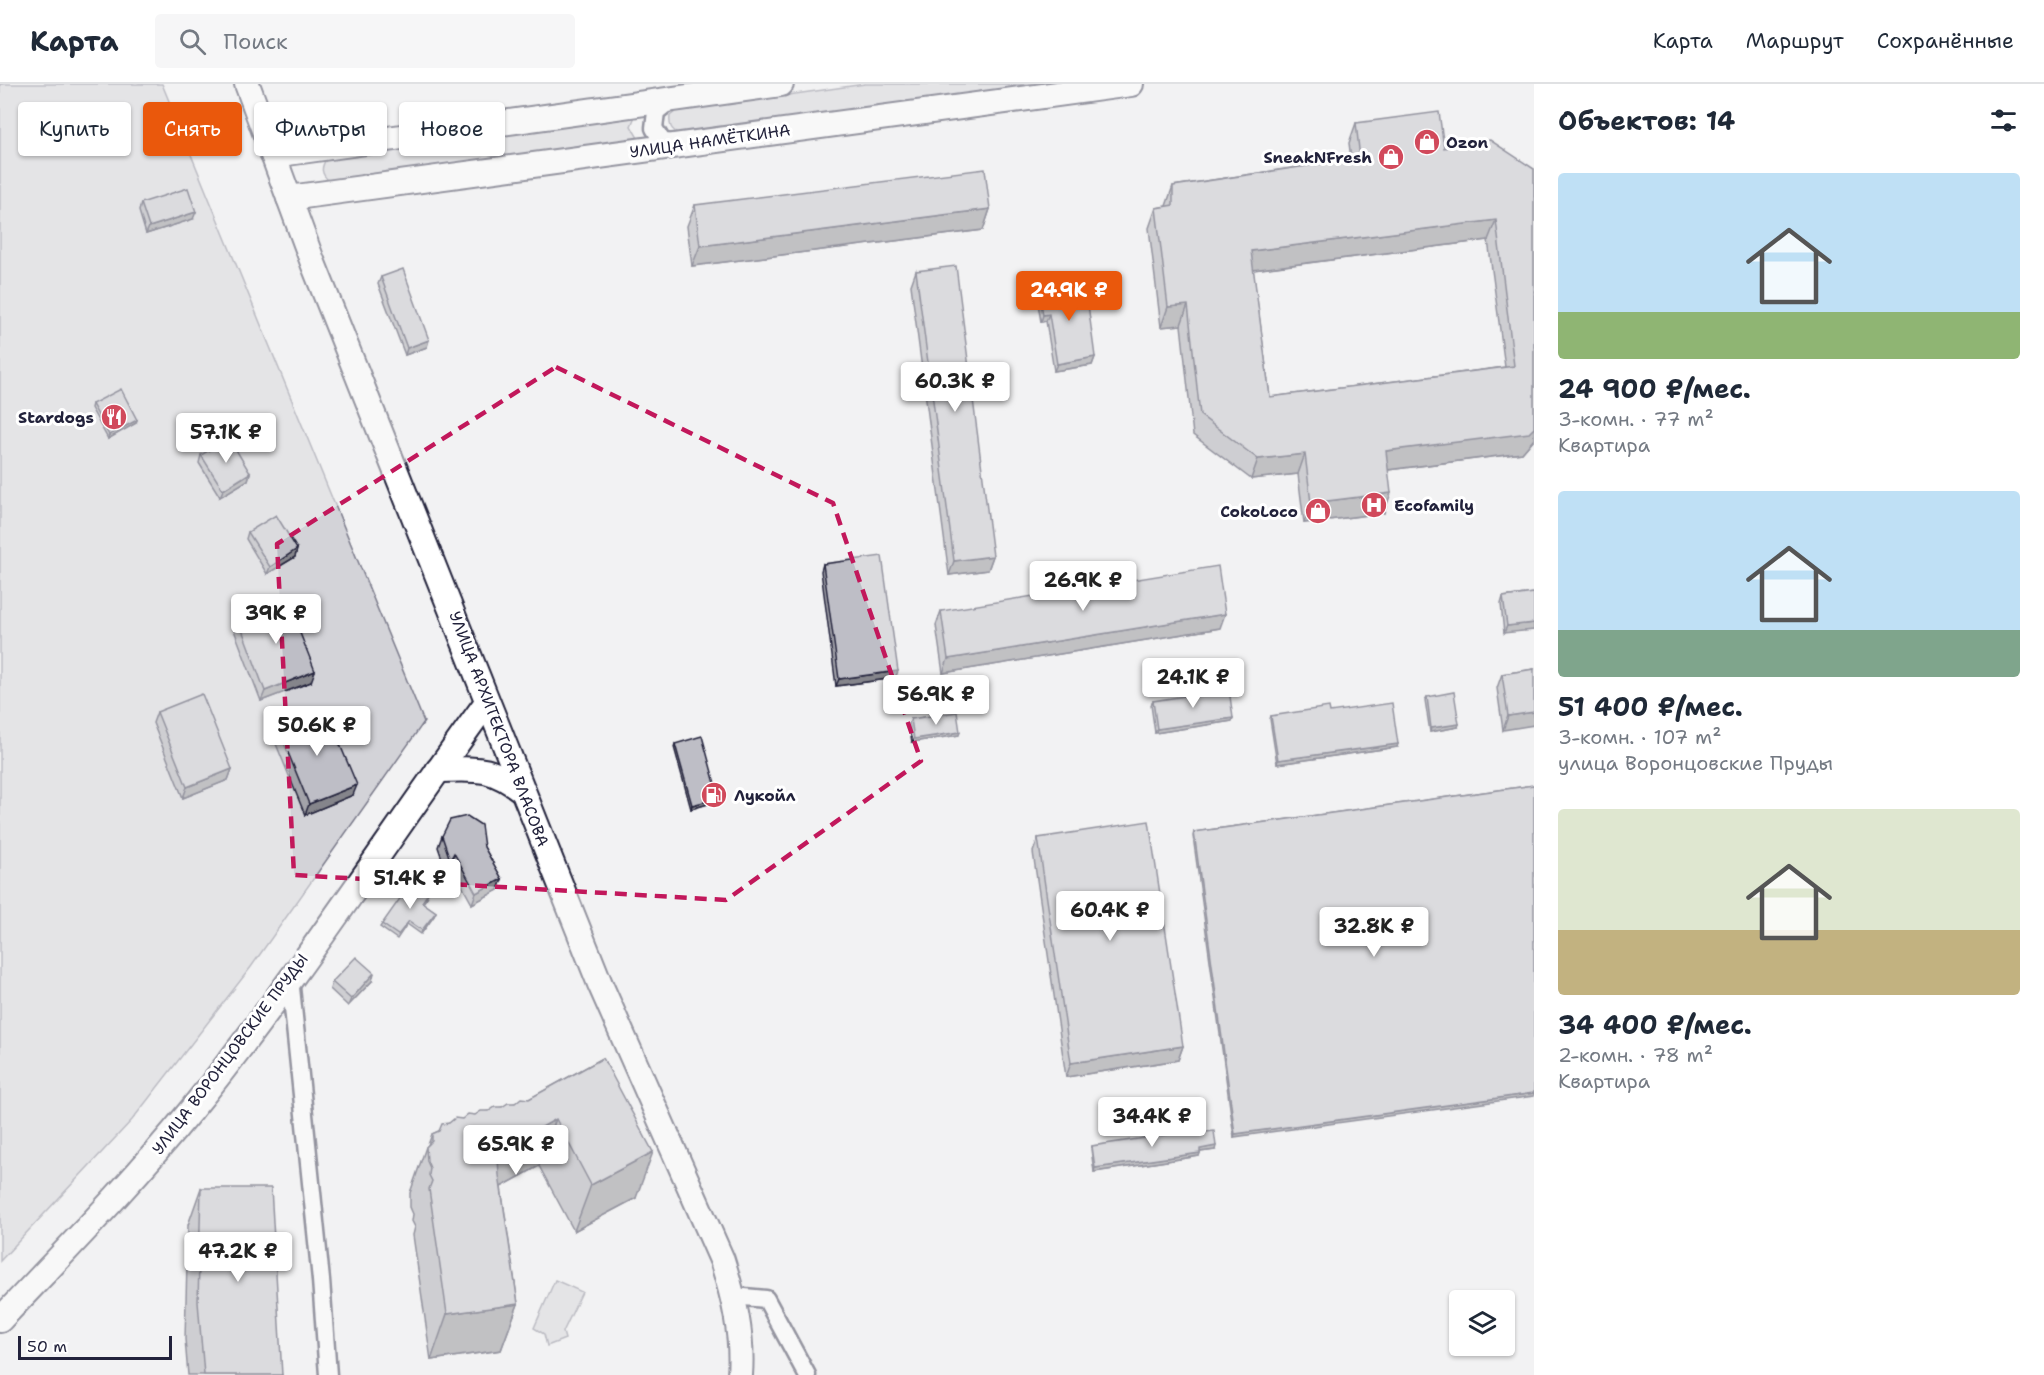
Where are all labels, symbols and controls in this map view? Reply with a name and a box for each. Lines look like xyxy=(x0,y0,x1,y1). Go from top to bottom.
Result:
search box xyxy=(155,14,575,68)
text: Карта xyxy=(30,22,119,60)
icon: search xyxy=(176,25,209,58)
text: Поиск xyxy=(224,27,288,56)
text: Карта xyxy=(1653,27,1713,55)
text: Маршрут xyxy=(1746,27,1844,55)
text: Сохранённые xyxy=(1877,27,2014,55)
chip: Купить xyxy=(18,102,131,156)
chip: Снять xyxy=(143,102,242,156)
chip: Фильтры xyxy=(254,102,387,156)
chip: Новое xyxy=(399,102,505,156)
text: Объектов: 14 xyxy=(1558,103,1735,138)
icon: filters xyxy=(1987,104,2020,137)
street label: УЛИЦА НАМЁТКИНА xyxy=(628,119,792,163)
shop icon: Ozon xyxy=(1412,127,1442,157)
place label: Ozon xyxy=(1446,132,1489,153)
shop icon: SneakNFresh xyxy=(1376,142,1406,172)
place label: SneakNFresh xyxy=(1263,147,1372,168)
icon: home xyxy=(1735,212,1843,320)
pin: 24.9K ₽ xyxy=(1014,271,1124,322)
text: 24.9K ₽ xyxy=(1030,277,1108,303)
pin: 60.3K ₽ xyxy=(900,362,1010,413)
text: 60.3K ₽ xyxy=(915,368,995,394)
text: 24 900 ₽/мес. xyxy=(1558,371,1751,406)
restaurant icon: Stardogs xyxy=(99,402,129,432)
text: 3-комн. · 77 m² xyxy=(1558,406,1714,432)
place label: Stardogs xyxy=(18,407,94,428)
pin: 57.1K ₽ xyxy=(171,413,281,464)
text: 57.1K ₽ xyxy=(190,419,262,445)
text: Квартира xyxy=(1558,432,1650,458)
hospital icon: Ecofamily xyxy=(1359,490,1389,520)
place label: Ecofamily xyxy=(1394,495,1474,516)
shop icon: CokoLoco xyxy=(1303,496,1333,526)
place label: CokoLoco xyxy=(1220,501,1298,522)
icon: home xyxy=(1735,530,1843,638)
pin: 26.9K ₽ xyxy=(1028,561,1138,612)
text: 26.9K ₽ xyxy=(1044,567,1122,593)
pin: 39K ₽ xyxy=(234,594,318,645)
text: 39K ₽ xyxy=(245,600,307,626)
street label: УЛИЦА АРХИТЕКТОРА ВЛАСОВА xyxy=(444,608,554,850)
pin: 24.1K ₽ xyxy=(1138,658,1248,709)
text: 24.1K ₽ xyxy=(1156,664,1230,690)
pin: 56.9K ₽ xyxy=(881,675,991,726)
text: 56.9K ₽ xyxy=(897,681,975,707)
text: 51 400 ₽/мес. xyxy=(1558,689,1743,724)
pin: 50.6K ₽ xyxy=(262,706,372,757)
text: 50.6K ₽ xyxy=(277,712,357,738)
text: 3-комн. · 107 m² xyxy=(1558,724,1722,750)
text: улица Воронцовские Пруды xyxy=(1558,750,1833,776)
fuel station icon: Лукойл xyxy=(699,780,729,810)
place label: Лукойл xyxy=(734,785,796,806)
icon: home xyxy=(1735,848,1843,956)
pin: 51.4K ₽ xyxy=(355,859,465,910)
text: 51.4K ₽ xyxy=(374,865,446,891)
pin: 60.4K ₽ xyxy=(1055,891,1165,942)
text: 60.4K ₽ xyxy=(1070,897,1150,923)
pin: 32.8K ₽ xyxy=(1319,907,1429,958)
text: 32.8K ₽ xyxy=(1333,913,1415,939)
street label: УЛИЦА ВОРОНЦОВСКИЕ ПРУДЫ xyxy=(147,949,313,1159)
text: 34 400 ₽/мес. xyxy=(1558,1007,1752,1042)
text: 2-комн. · 78 m² xyxy=(1558,1042,1713,1068)
text: Квартира xyxy=(1558,1068,1650,1094)
pin: 34.4K ₽ xyxy=(1097,1097,1207,1148)
text: 34.4K ₽ xyxy=(1112,1103,1192,1129)
pin: 65.9K ₽ xyxy=(461,1125,571,1176)
text: 65.9K ₽ xyxy=(477,1131,555,1157)
pin: 47.2K ₽ xyxy=(183,1232,293,1283)
text: 47.2K ₽ xyxy=(198,1238,278,1264)
map controls xyxy=(1449,1290,1515,1356)
button: layers xyxy=(1449,1290,1515,1356)
scale bar xyxy=(18,1333,172,1360)
text: 50 m xyxy=(27,1336,67,1357)

